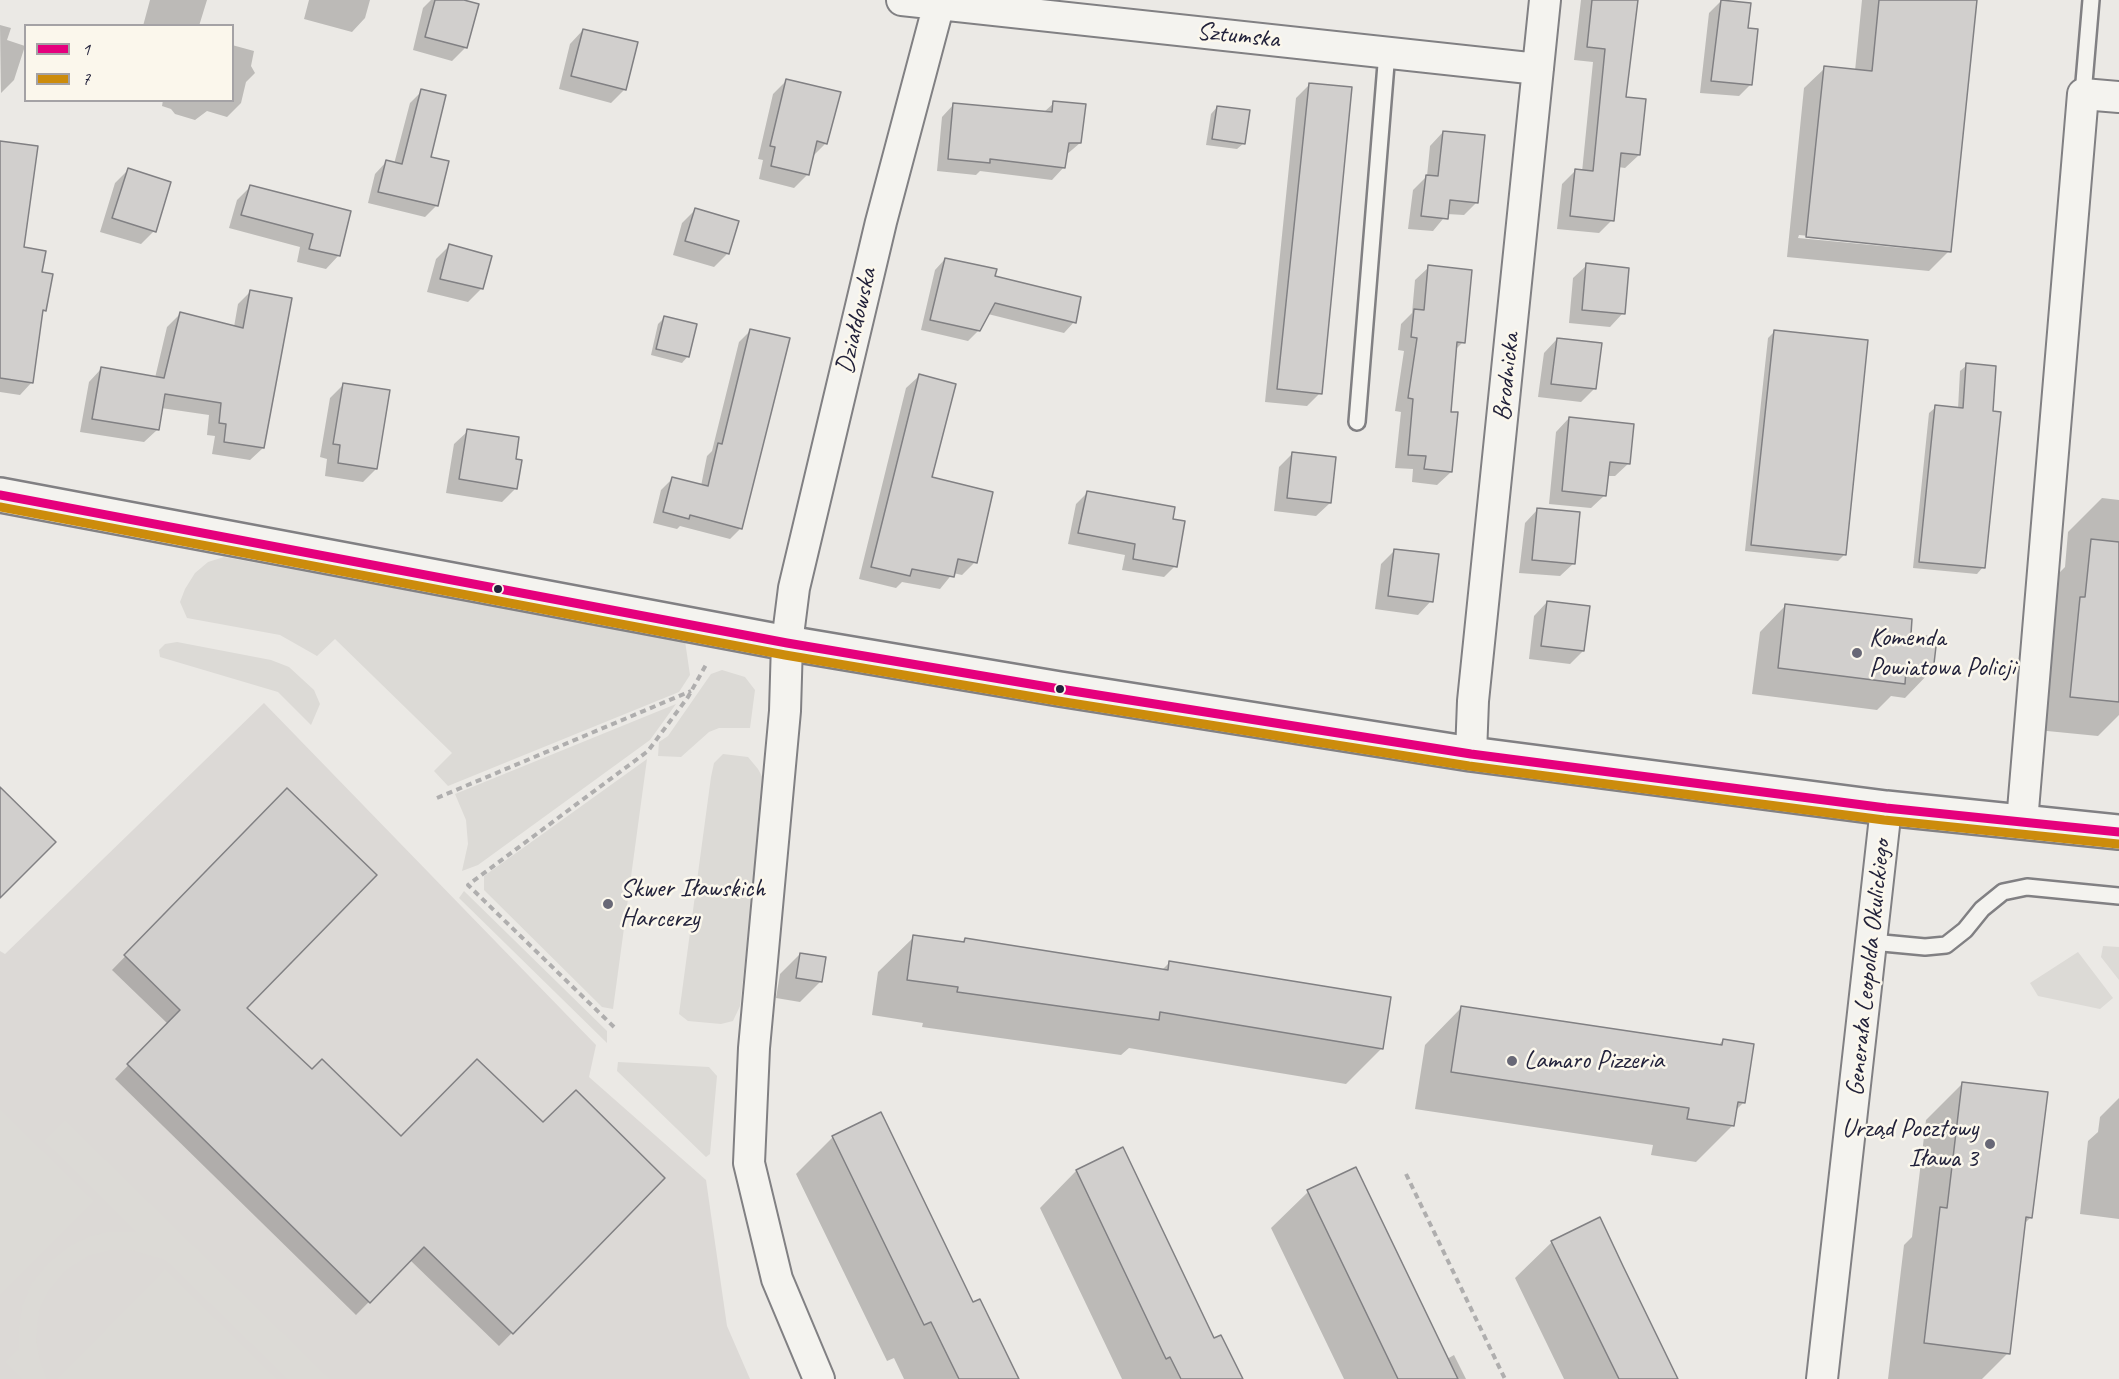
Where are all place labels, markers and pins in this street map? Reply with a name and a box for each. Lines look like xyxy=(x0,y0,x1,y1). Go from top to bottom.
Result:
unlabelled marker xyxy=(492,583,504,595)
place label: Komenda Powiatowa Policji xyxy=(1869,622,2015,684)
marker: Komenda Powiatowa Policji xyxy=(1850,646,1864,660)
unlabelled marker xyxy=(1054,683,1066,695)
place label: Skwer Iławskich Harcerzy xyxy=(620,873,765,934)
marker: Skwer Iławskich Harcerzy xyxy=(601,897,615,911)
place label: Lamaro Pizzeria xyxy=(1524,1045,1664,1077)
marker: Lamaro Pizzeria xyxy=(1505,1054,1519,1068)
place label: Urząd Pocztowy Iława 3 xyxy=(1842,1113,1978,1174)
marker: Urząd Pocztowy Iława 3 xyxy=(1983,1137,1997,1151)

